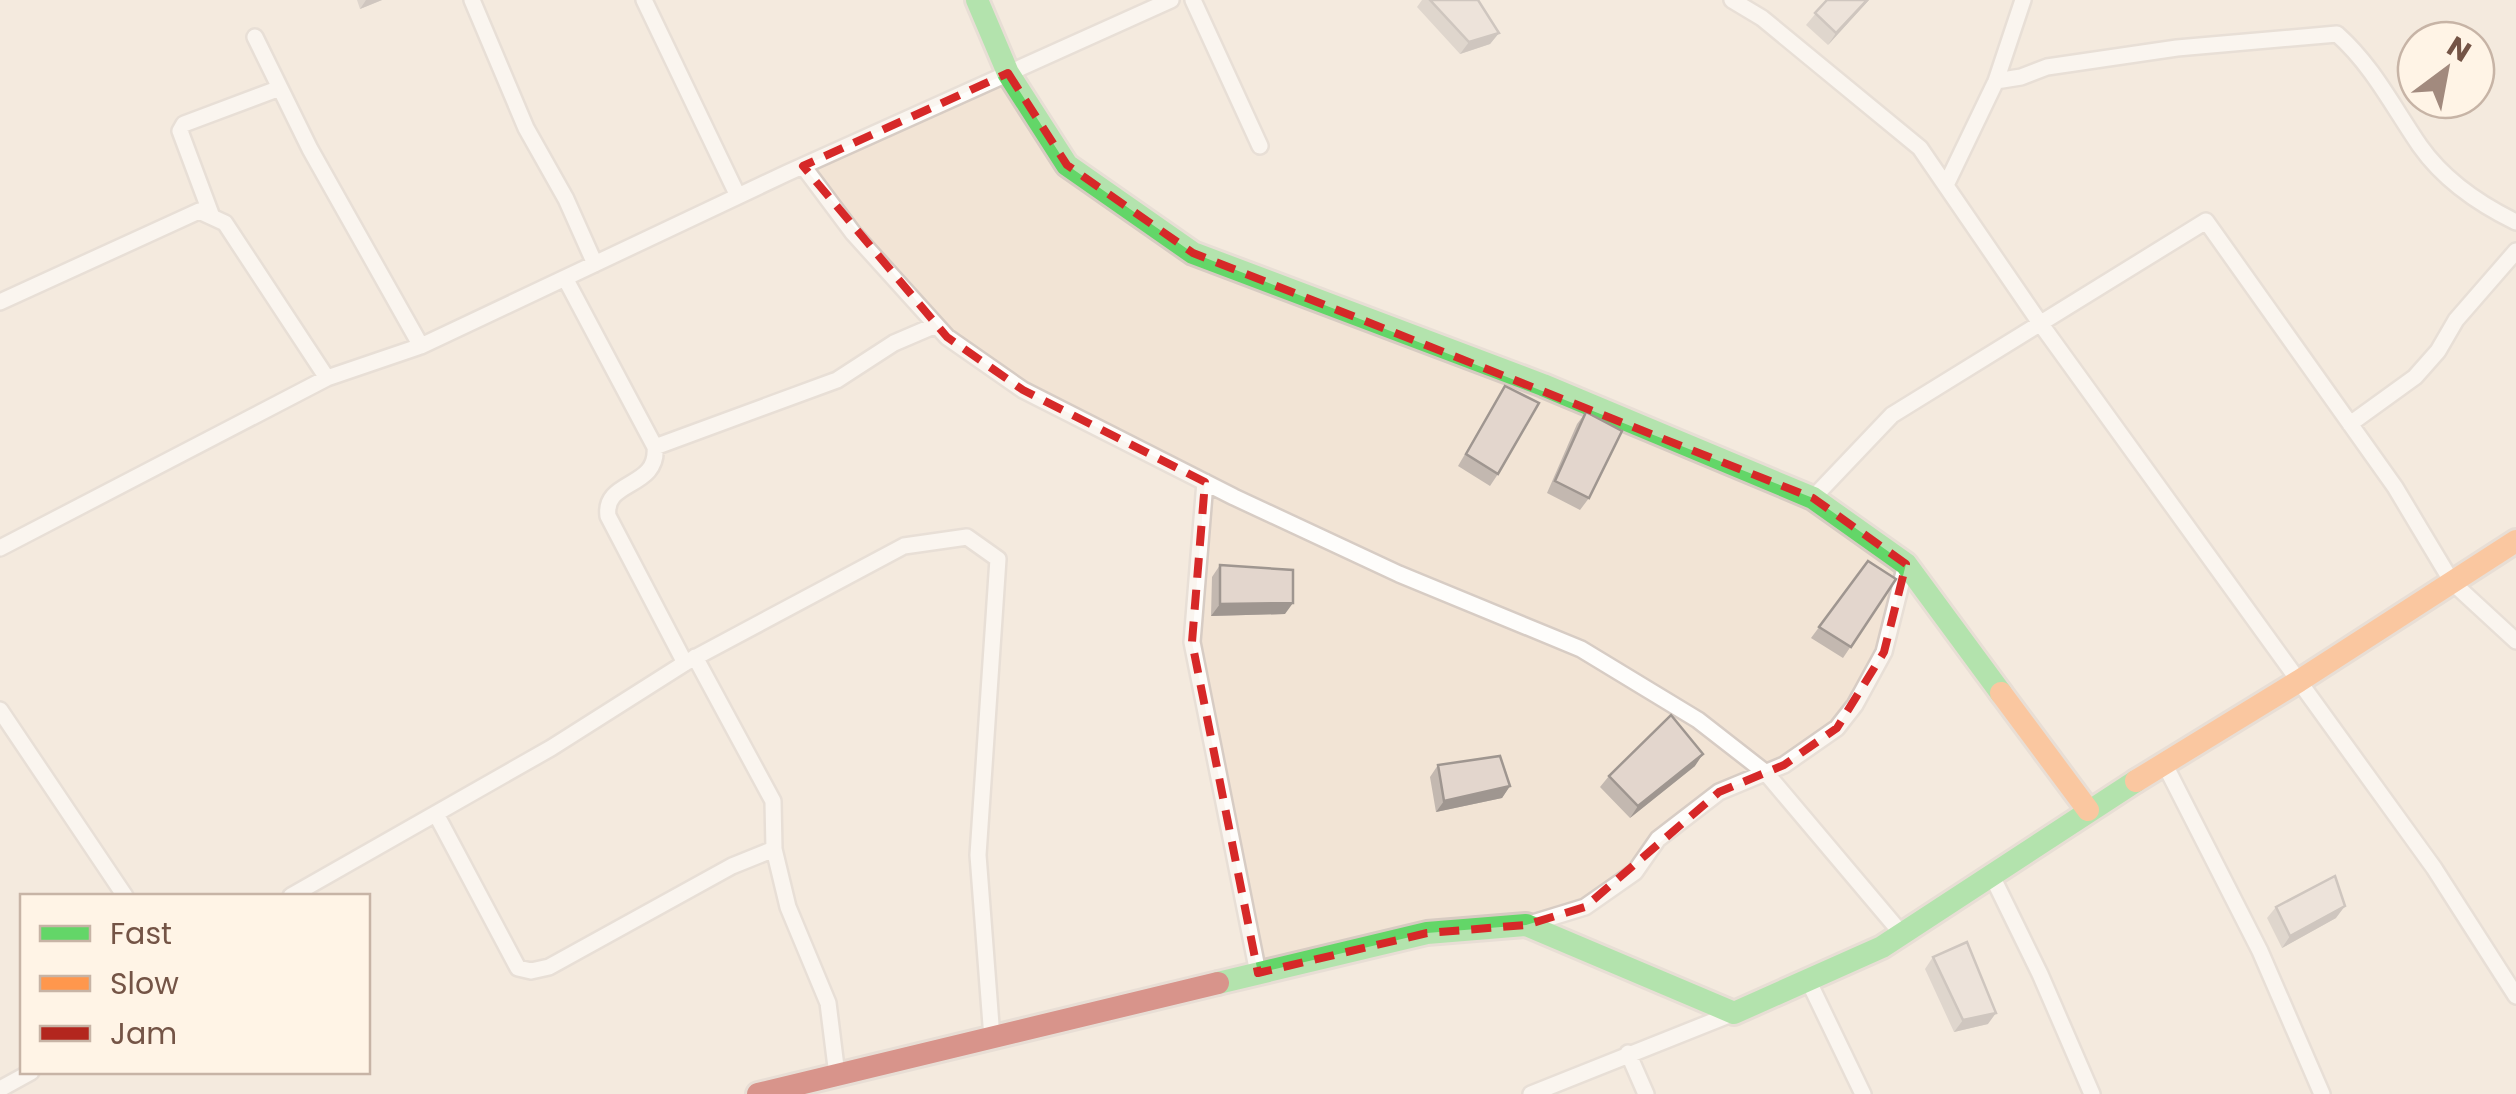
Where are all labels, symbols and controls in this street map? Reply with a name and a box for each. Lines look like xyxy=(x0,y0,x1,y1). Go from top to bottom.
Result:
north arrow xyxy=(2396,20,2496,120)
text: N xyxy=(2440,27,2478,71)
legend xyxy=(20,894,370,1074)
text: Fast xyxy=(110,912,172,955)
text: Slow xyxy=(110,962,179,1005)
text: Jam xyxy=(110,1012,177,1055)

